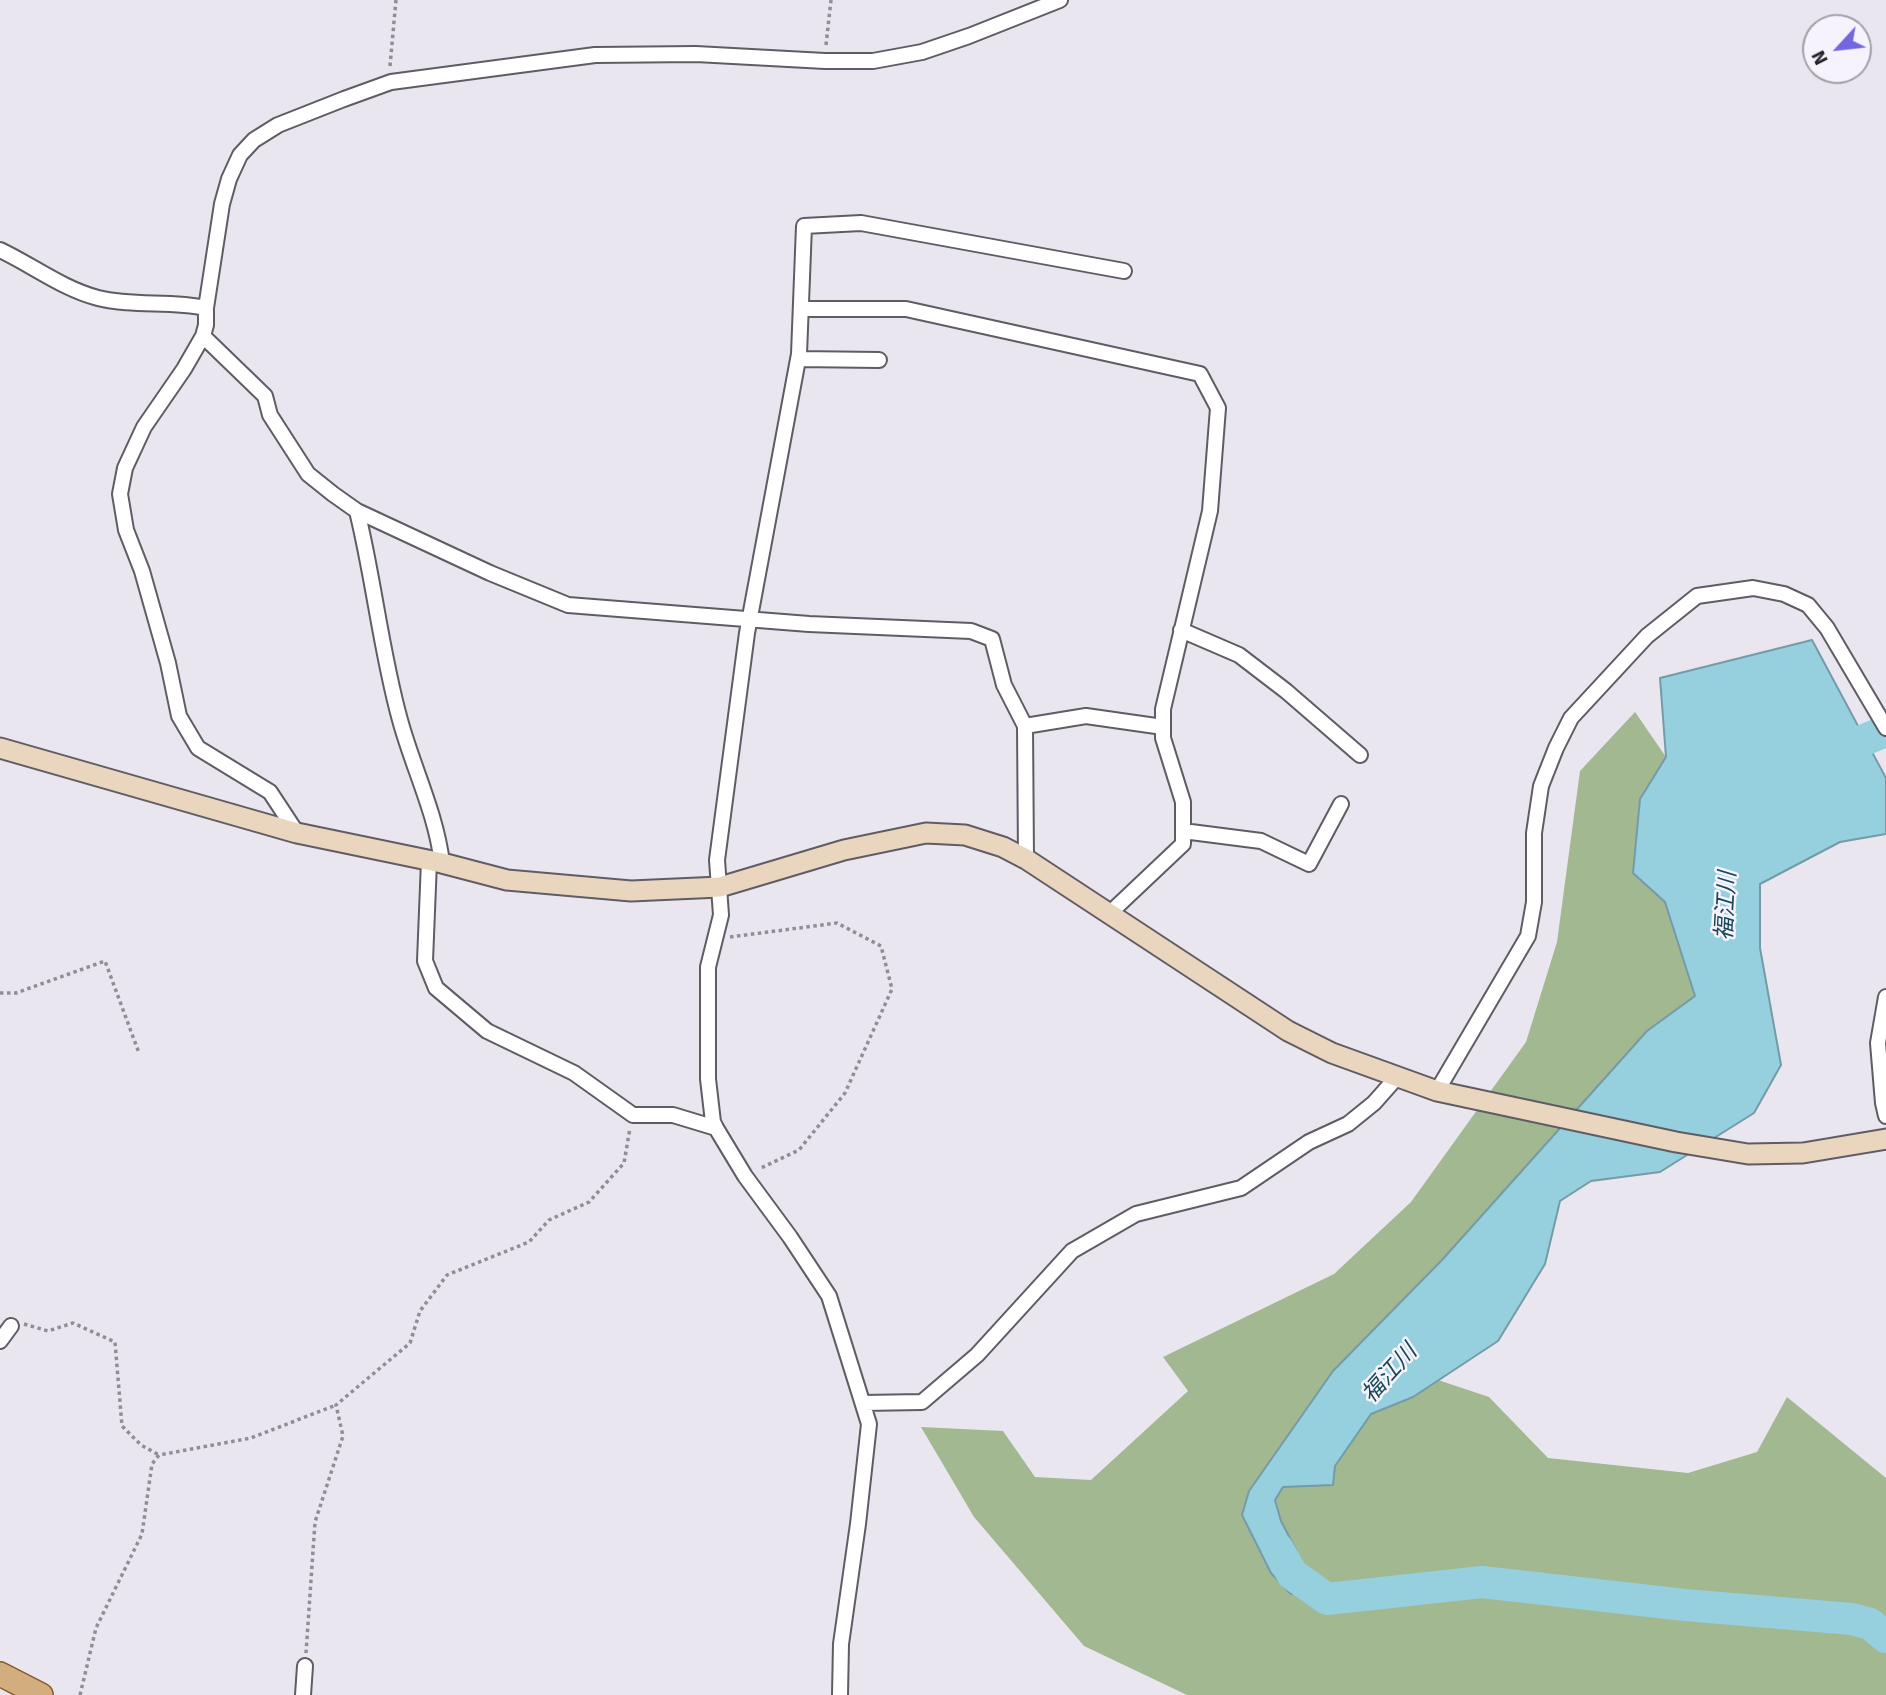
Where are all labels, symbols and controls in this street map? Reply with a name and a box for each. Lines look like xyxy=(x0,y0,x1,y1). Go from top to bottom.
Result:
north arrow xyxy=(1802,14,1872,84)
text: N xyxy=(1806,46,1834,69)
water label: 福江川 xyxy=(1711,871,1743,941)
water label: 福江川 xyxy=(1357,1339,1423,1409)

